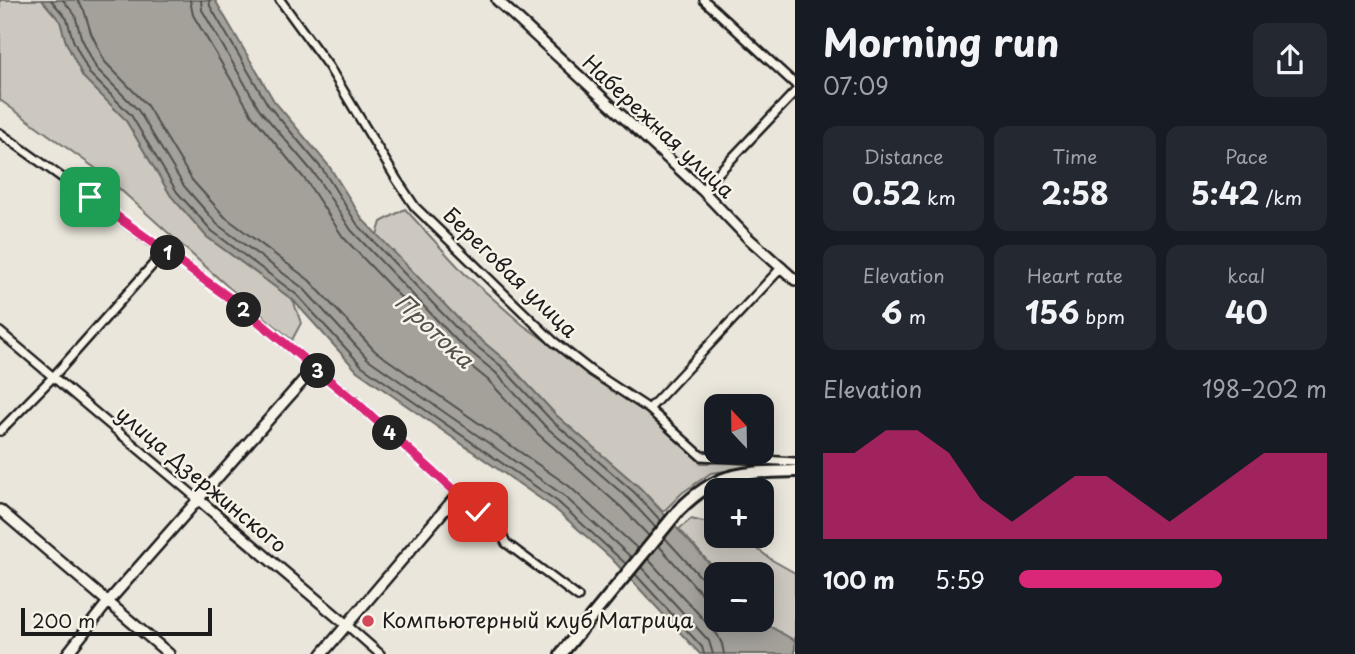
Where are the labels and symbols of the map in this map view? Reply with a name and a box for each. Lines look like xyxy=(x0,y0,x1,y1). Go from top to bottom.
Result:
street label: Набережная улица xyxy=(576,46,743,205)
pin xyxy=(60,167,120,227)
street label: Береговая улица xyxy=(437,199,586,345)
pin: 1 xyxy=(150,236,186,270)
water label: Протока xyxy=(388,284,483,376)
pin: 2 xyxy=(226,292,262,328)
pin: 3 xyxy=(300,354,336,388)
north arrow xyxy=(704,394,774,464)
street label: улица Дзержинского xyxy=(110,397,295,560)
pin: 4 xyxy=(372,416,408,450)
pin xyxy=(448,482,508,542)
place label: Компьютерный клуб Матрица xyxy=(382,603,694,635)
scale bar xyxy=(21,605,212,637)
marker: Компьютерный клуб Матрица xyxy=(360,613,376,629)

